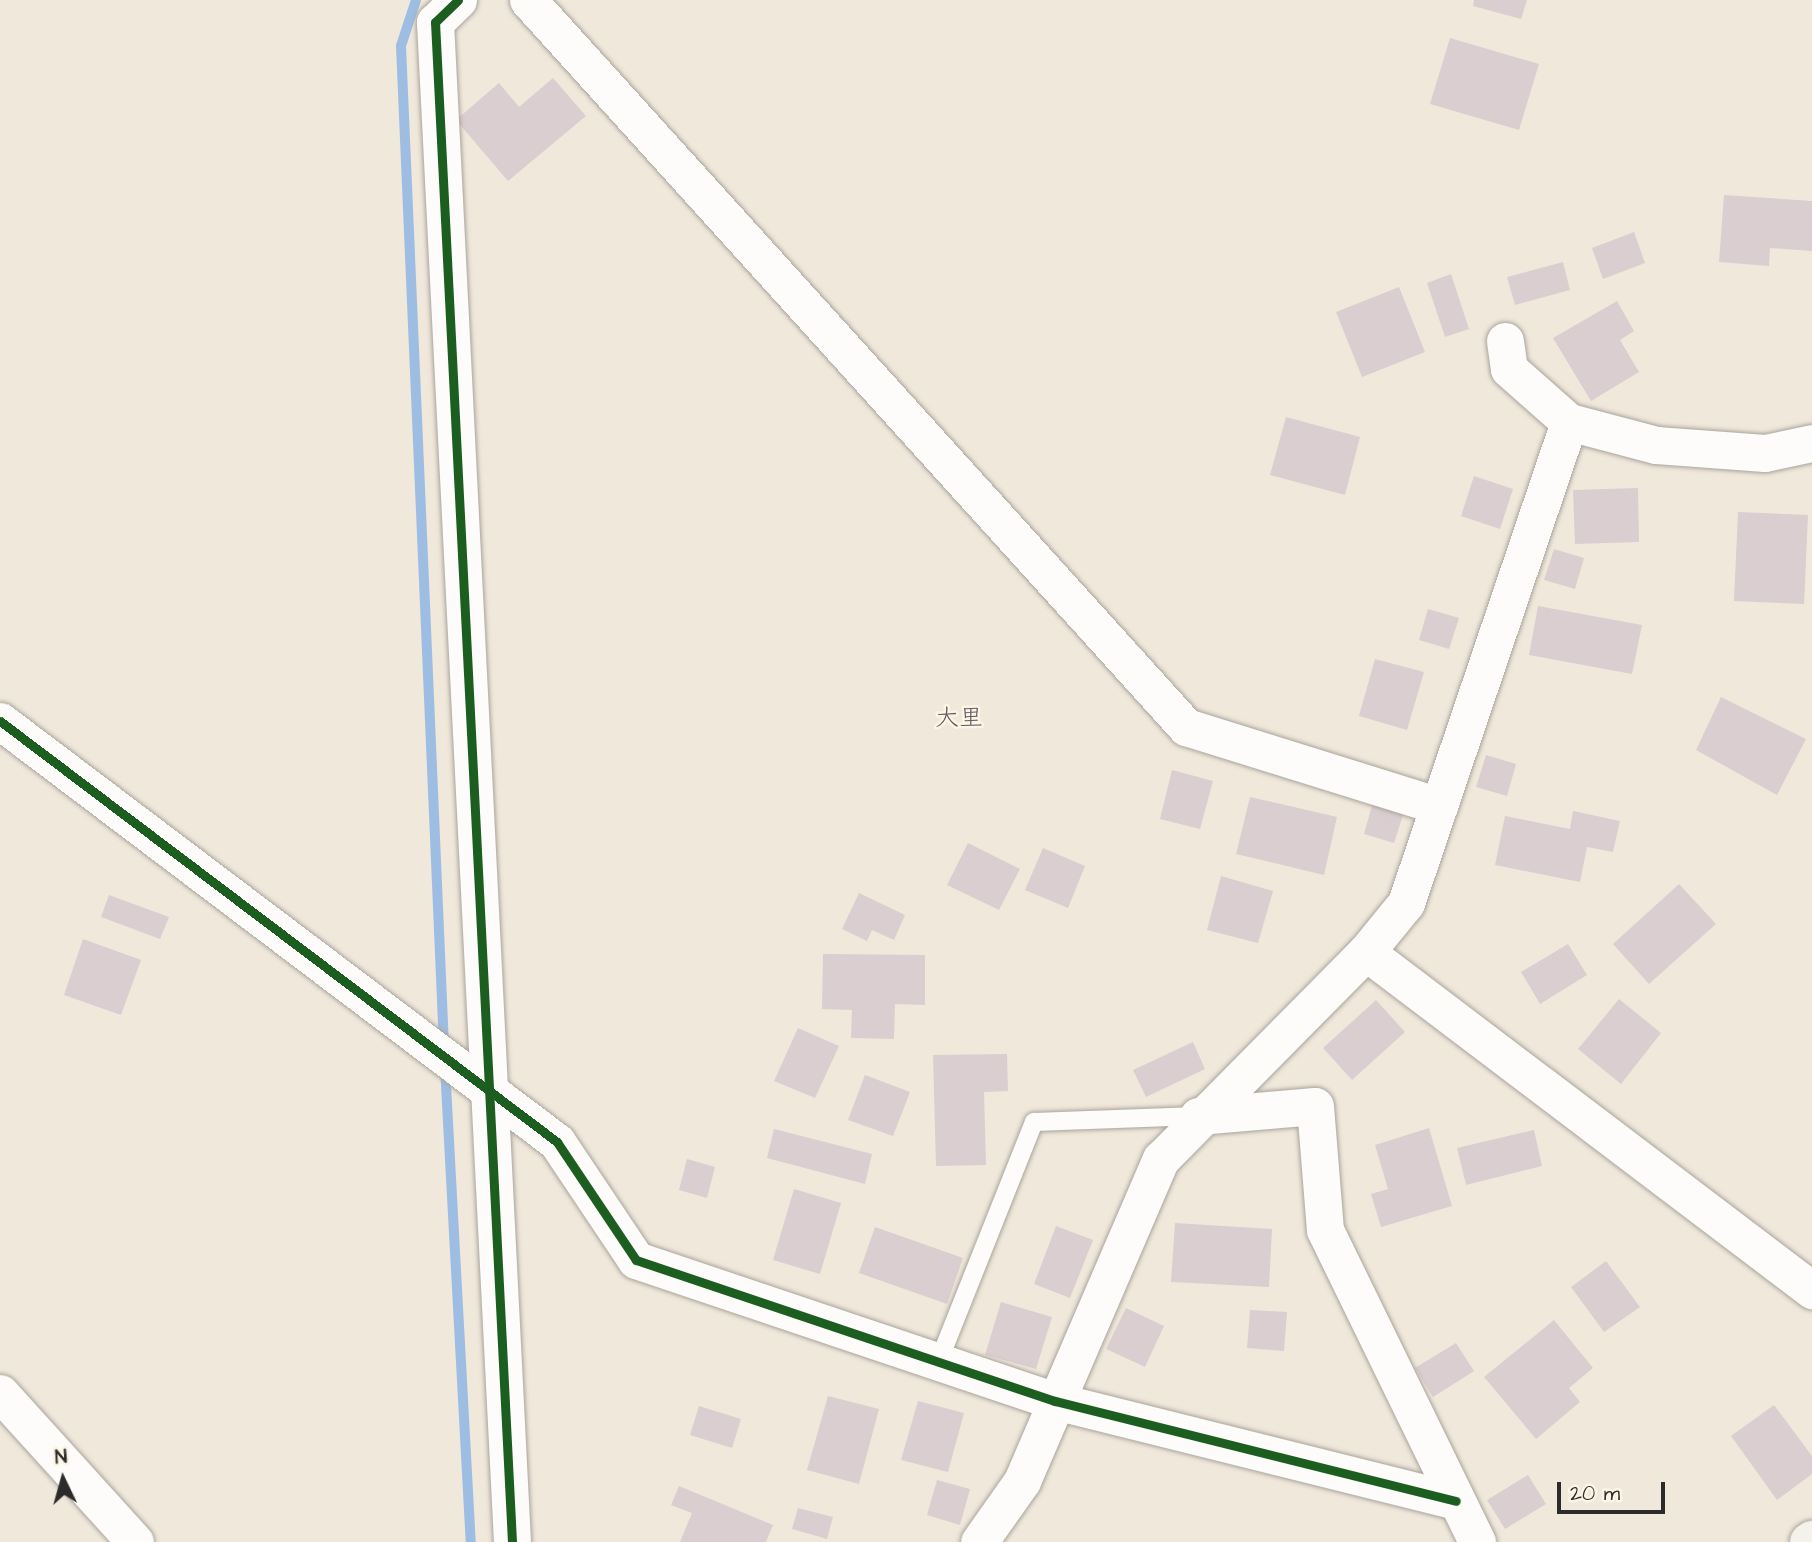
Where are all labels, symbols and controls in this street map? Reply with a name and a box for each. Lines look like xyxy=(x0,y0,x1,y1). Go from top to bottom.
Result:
district label: 大里 xyxy=(935,705,983,733)
north arrow xyxy=(28,1444,98,1514)
text: N xyxy=(54,1444,68,1472)
scale bar xyxy=(1560,1468,1668,1512)
text: 20 m xyxy=(1570,1479,1620,1508)

